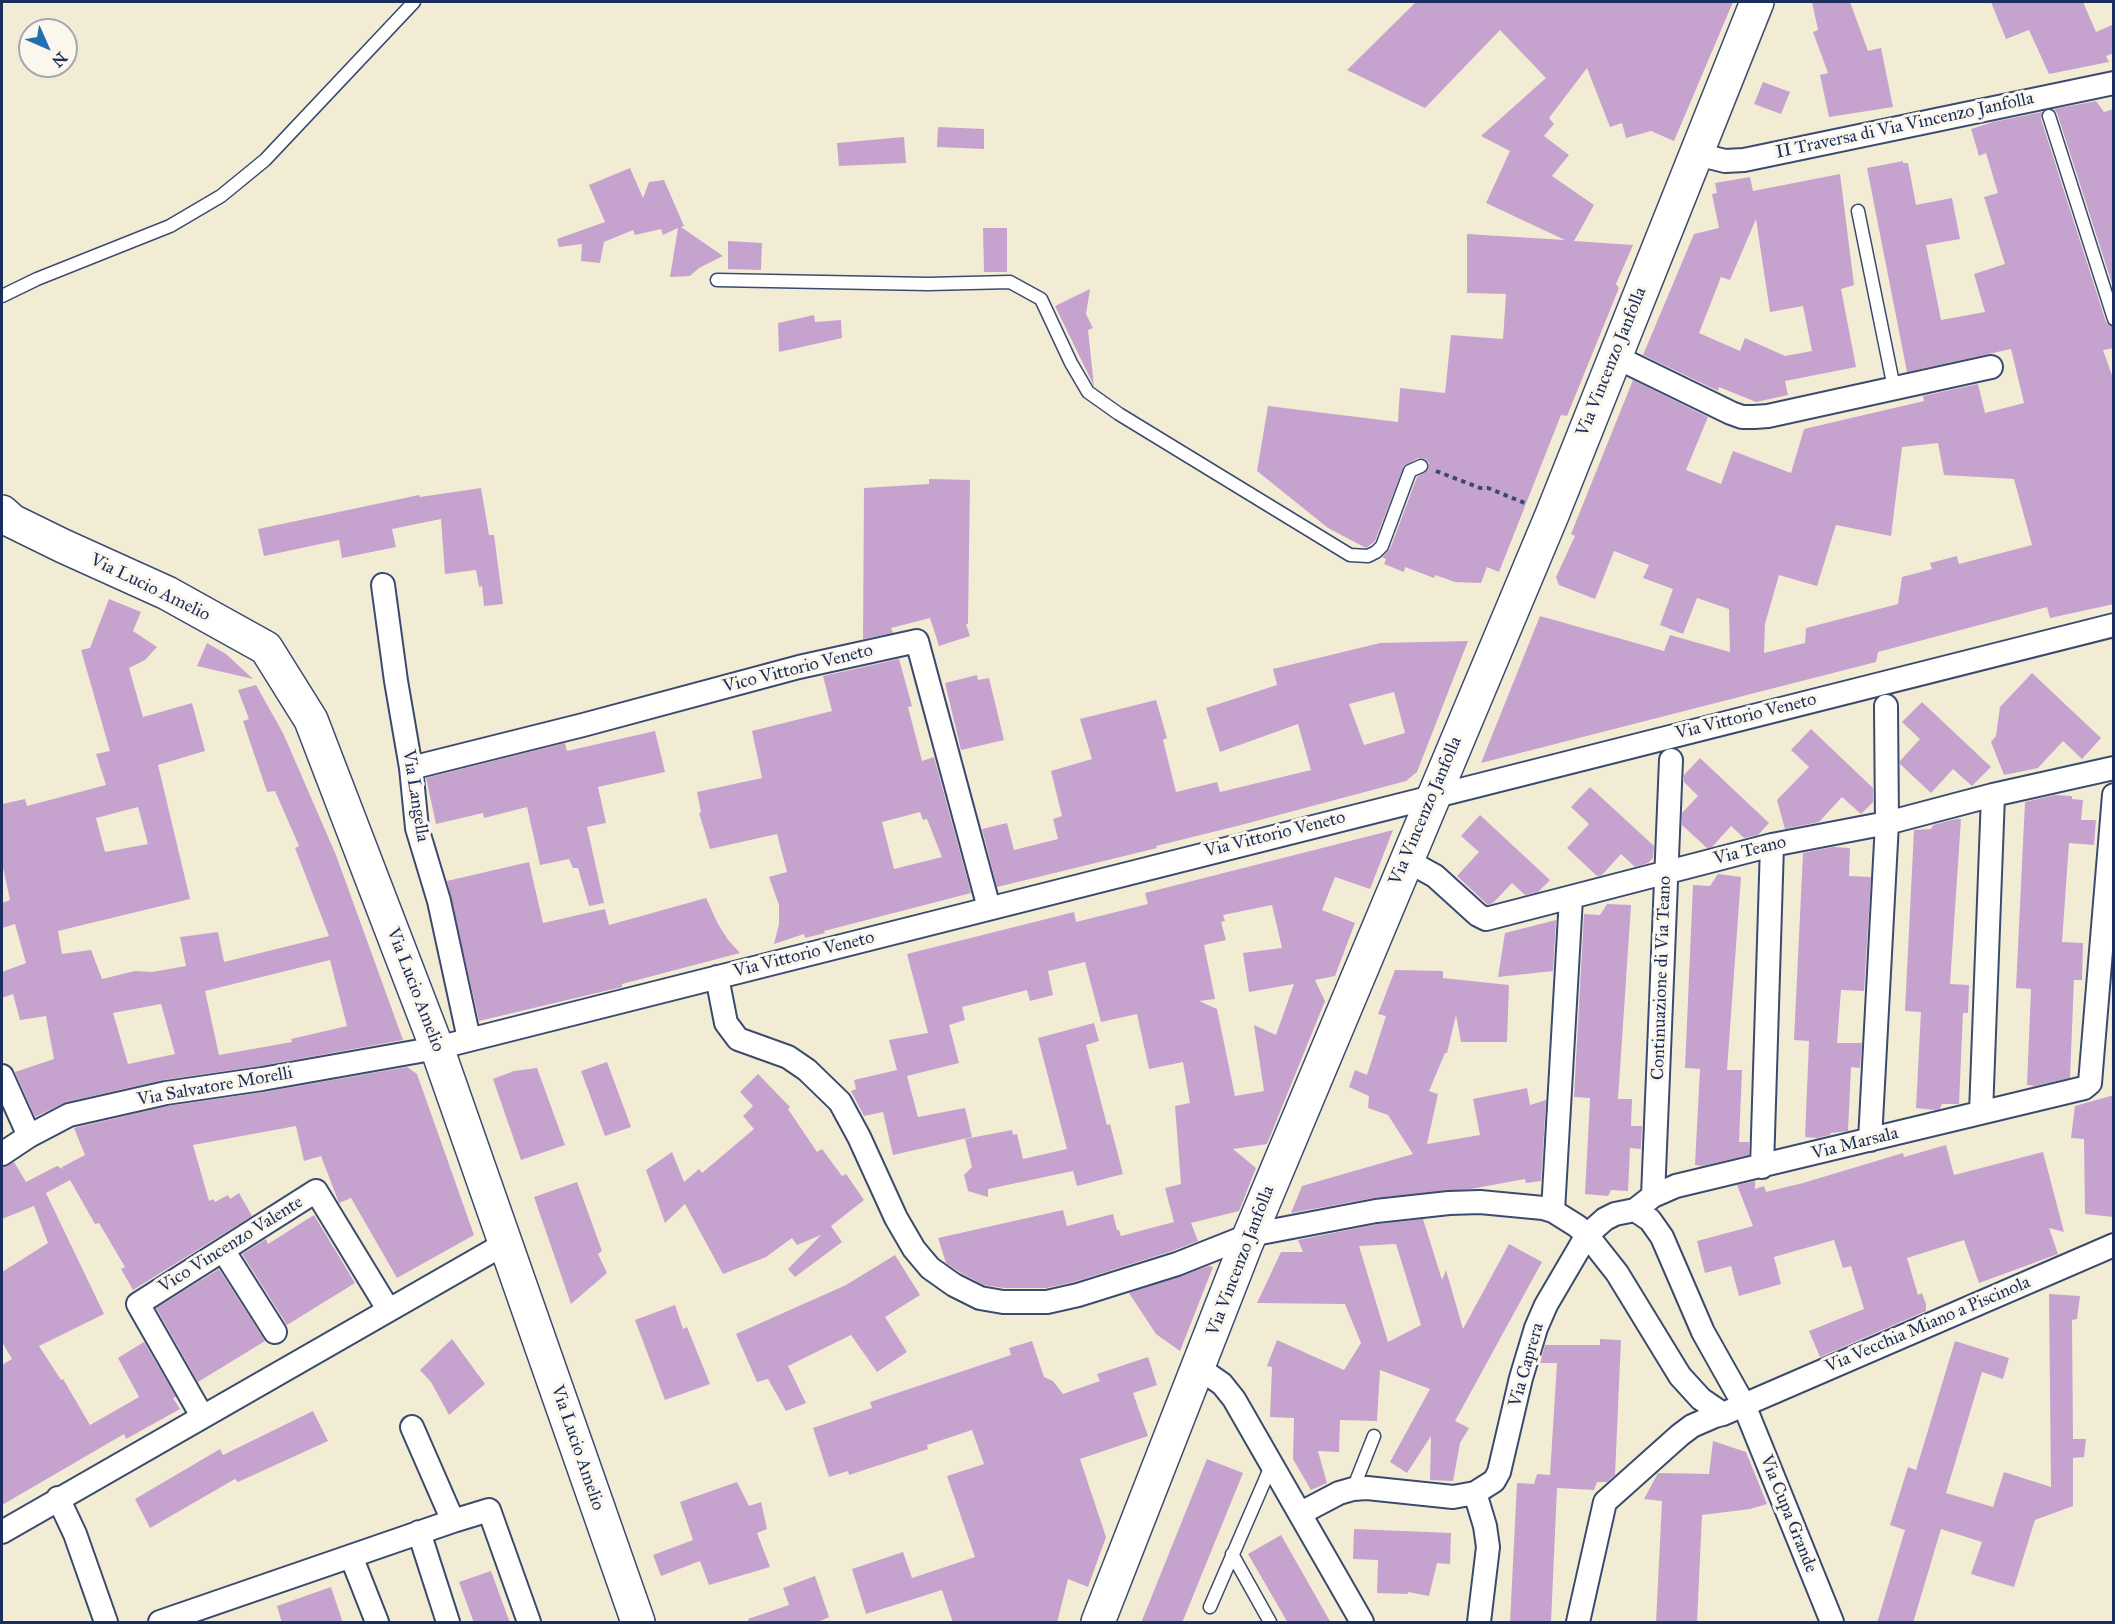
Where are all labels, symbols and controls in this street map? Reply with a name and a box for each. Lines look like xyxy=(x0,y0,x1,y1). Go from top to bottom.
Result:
north arrow xyxy=(18,18,78,78)
text: N xyxy=(48,48,71,71)
street label: II Traversa di Via Vincenzo Janfolla xyxy=(1774,88,2036,164)
street label: Via Vincenzo Janfolla xyxy=(1572,284,1652,440)
street label: Via Lucio Amelio xyxy=(86,550,214,626)
street label: Vico Vittorio Veneto xyxy=(721,640,875,698)
street label: Via Vittorio Veneto xyxy=(1673,689,1819,745)
street label: Via Vincenzo Janfolla xyxy=(1385,734,1467,888)
street label: Via Langella xyxy=(397,748,433,844)
street label: Via Vittorio Veneto xyxy=(1202,807,1348,863)
street label: Via Teano xyxy=(1712,832,1788,870)
street label: Continuazione di Via Teano xyxy=(1648,875,1676,1081)
street label: Via Lucio Amelio xyxy=(381,925,449,1055)
street label: Via Vittorio Veneto xyxy=(731,927,877,983)
street label: Via Salvatore Morelli xyxy=(136,1063,294,1111)
street label: Via Marsala xyxy=(1809,1123,1901,1165)
street label: Via Vincenzo Janfolla xyxy=(1202,1183,1280,1339)
street label: Vico Vincenzo Valente xyxy=(155,1192,307,1298)
street label: Via Vecchia Miano a Piscinola xyxy=(1822,1272,2034,1378)
street label: Via Caprera xyxy=(1505,1321,1549,1409)
street label: Via Lucio Amelio xyxy=(545,1383,609,1513)
street label: Via Cupa Grande xyxy=(1755,1452,1821,1576)

